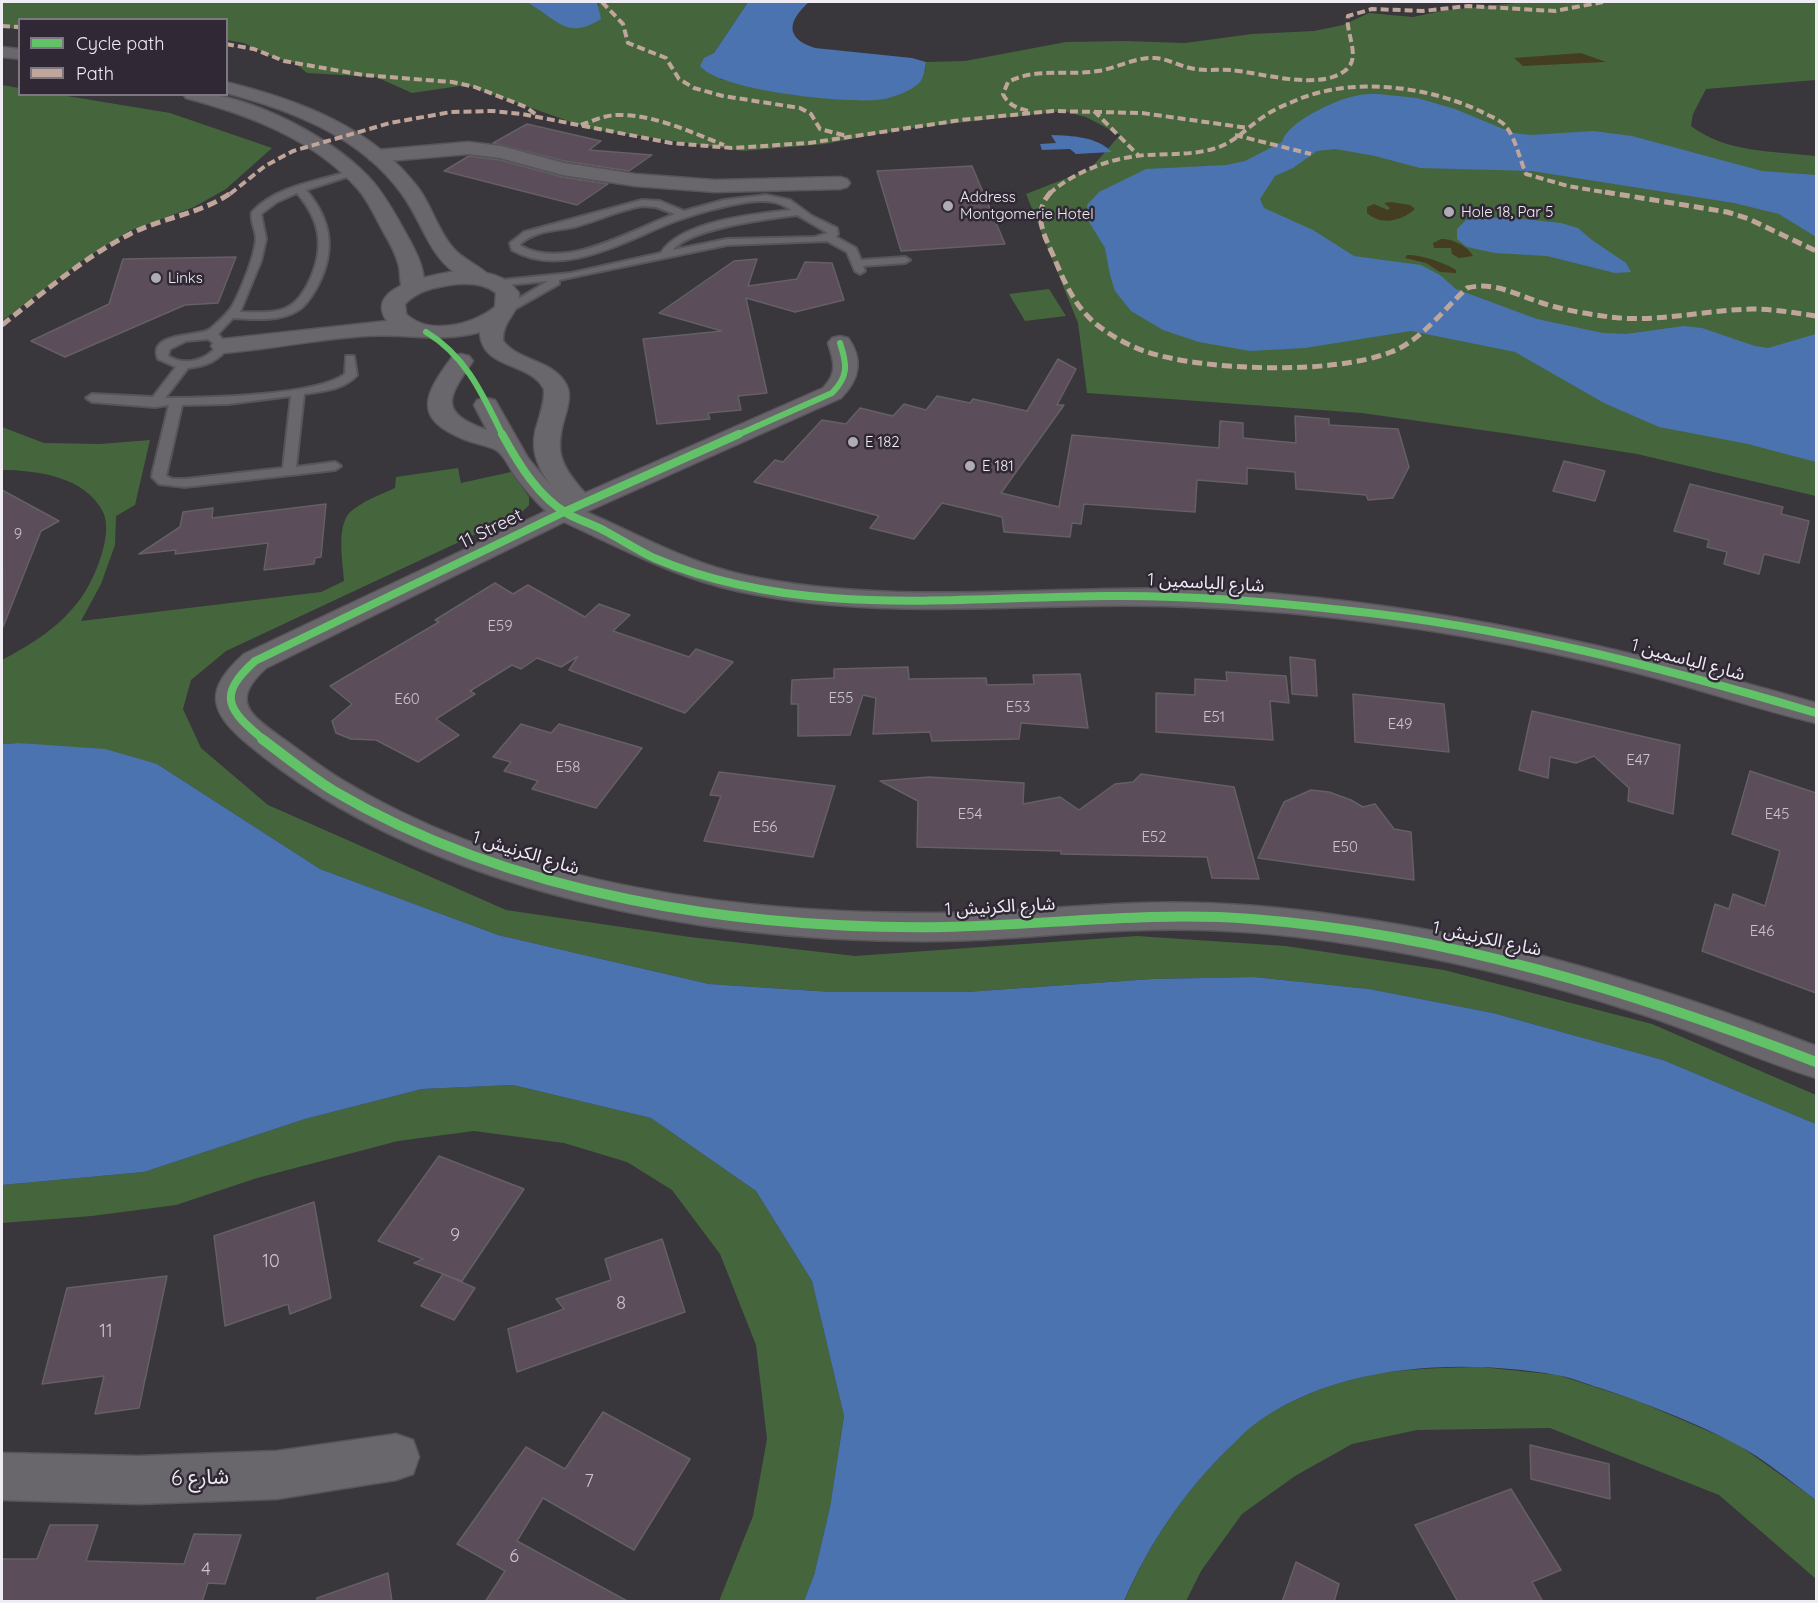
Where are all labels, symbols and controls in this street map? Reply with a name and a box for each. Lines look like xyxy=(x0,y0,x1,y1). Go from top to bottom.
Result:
legend xyxy=(18,18,228,96)
text: Cycle path xyxy=(76,32,164,55)
text: Path xyxy=(76,62,114,85)
place label: Address Montgomerie Hotel xyxy=(960,188,1094,223)
marker: Address Montgomerie Hotel xyxy=(941,199,955,213)
place label: Hole 18, Par 5 xyxy=(1461,203,1553,221)
marker: Hole 18, Par 5 xyxy=(1442,205,1456,219)
place label: Links xyxy=(168,269,203,287)
marker: Links xyxy=(149,271,163,285)
place label: E 182 xyxy=(865,433,900,451)
marker: E 182 xyxy=(846,435,860,449)
place label: E 181 xyxy=(982,457,1014,475)
marker: E 181 xyxy=(963,459,977,473)
street label: 11 Street xyxy=(456,505,526,553)
house number: 9 xyxy=(14,525,22,543)
street label: شارع الياسمين 1 xyxy=(1147,569,1265,597)
house number: E59 xyxy=(487,617,513,635)
street label: شارع الياسمين 1 xyxy=(1629,634,1747,686)
house number: E55 xyxy=(829,689,853,707)
house number: E60 xyxy=(394,690,420,708)
house number: E53 xyxy=(1006,698,1030,716)
house number: E51 xyxy=(1203,708,1225,726)
house number: E49 xyxy=(1388,715,1412,733)
house number: E47 xyxy=(1626,751,1650,769)
house number: E58 xyxy=(556,758,580,776)
house number: E54 xyxy=(958,805,982,823)
house number: E45 xyxy=(1765,805,1789,823)
house number: E56 xyxy=(753,818,777,836)
street label: شارع الكرنيش 1 xyxy=(470,826,582,880)
house number: E52 xyxy=(1141,828,1167,846)
house number: E50 xyxy=(1332,838,1358,856)
street label: شارع الكرنيش 1 xyxy=(944,893,1056,921)
street label: شارع الكرنيش 1 xyxy=(1431,917,1543,961)
house number: E46 xyxy=(1750,922,1774,940)
house number: 9 xyxy=(450,1225,460,1247)
house number: 10 xyxy=(262,1251,280,1273)
house number: 8 xyxy=(616,1293,626,1315)
house number: 11 xyxy=(99,1321,113,1343)
street label: شارع 6 xyxy=(171,1464,229,1492)
house number: 7 xyxy=(584,1471,594,1493)
house number: 6 xyxy=(509,1546,519,1568)
house number: 4 xyxy=(201,1559,211,1581)

